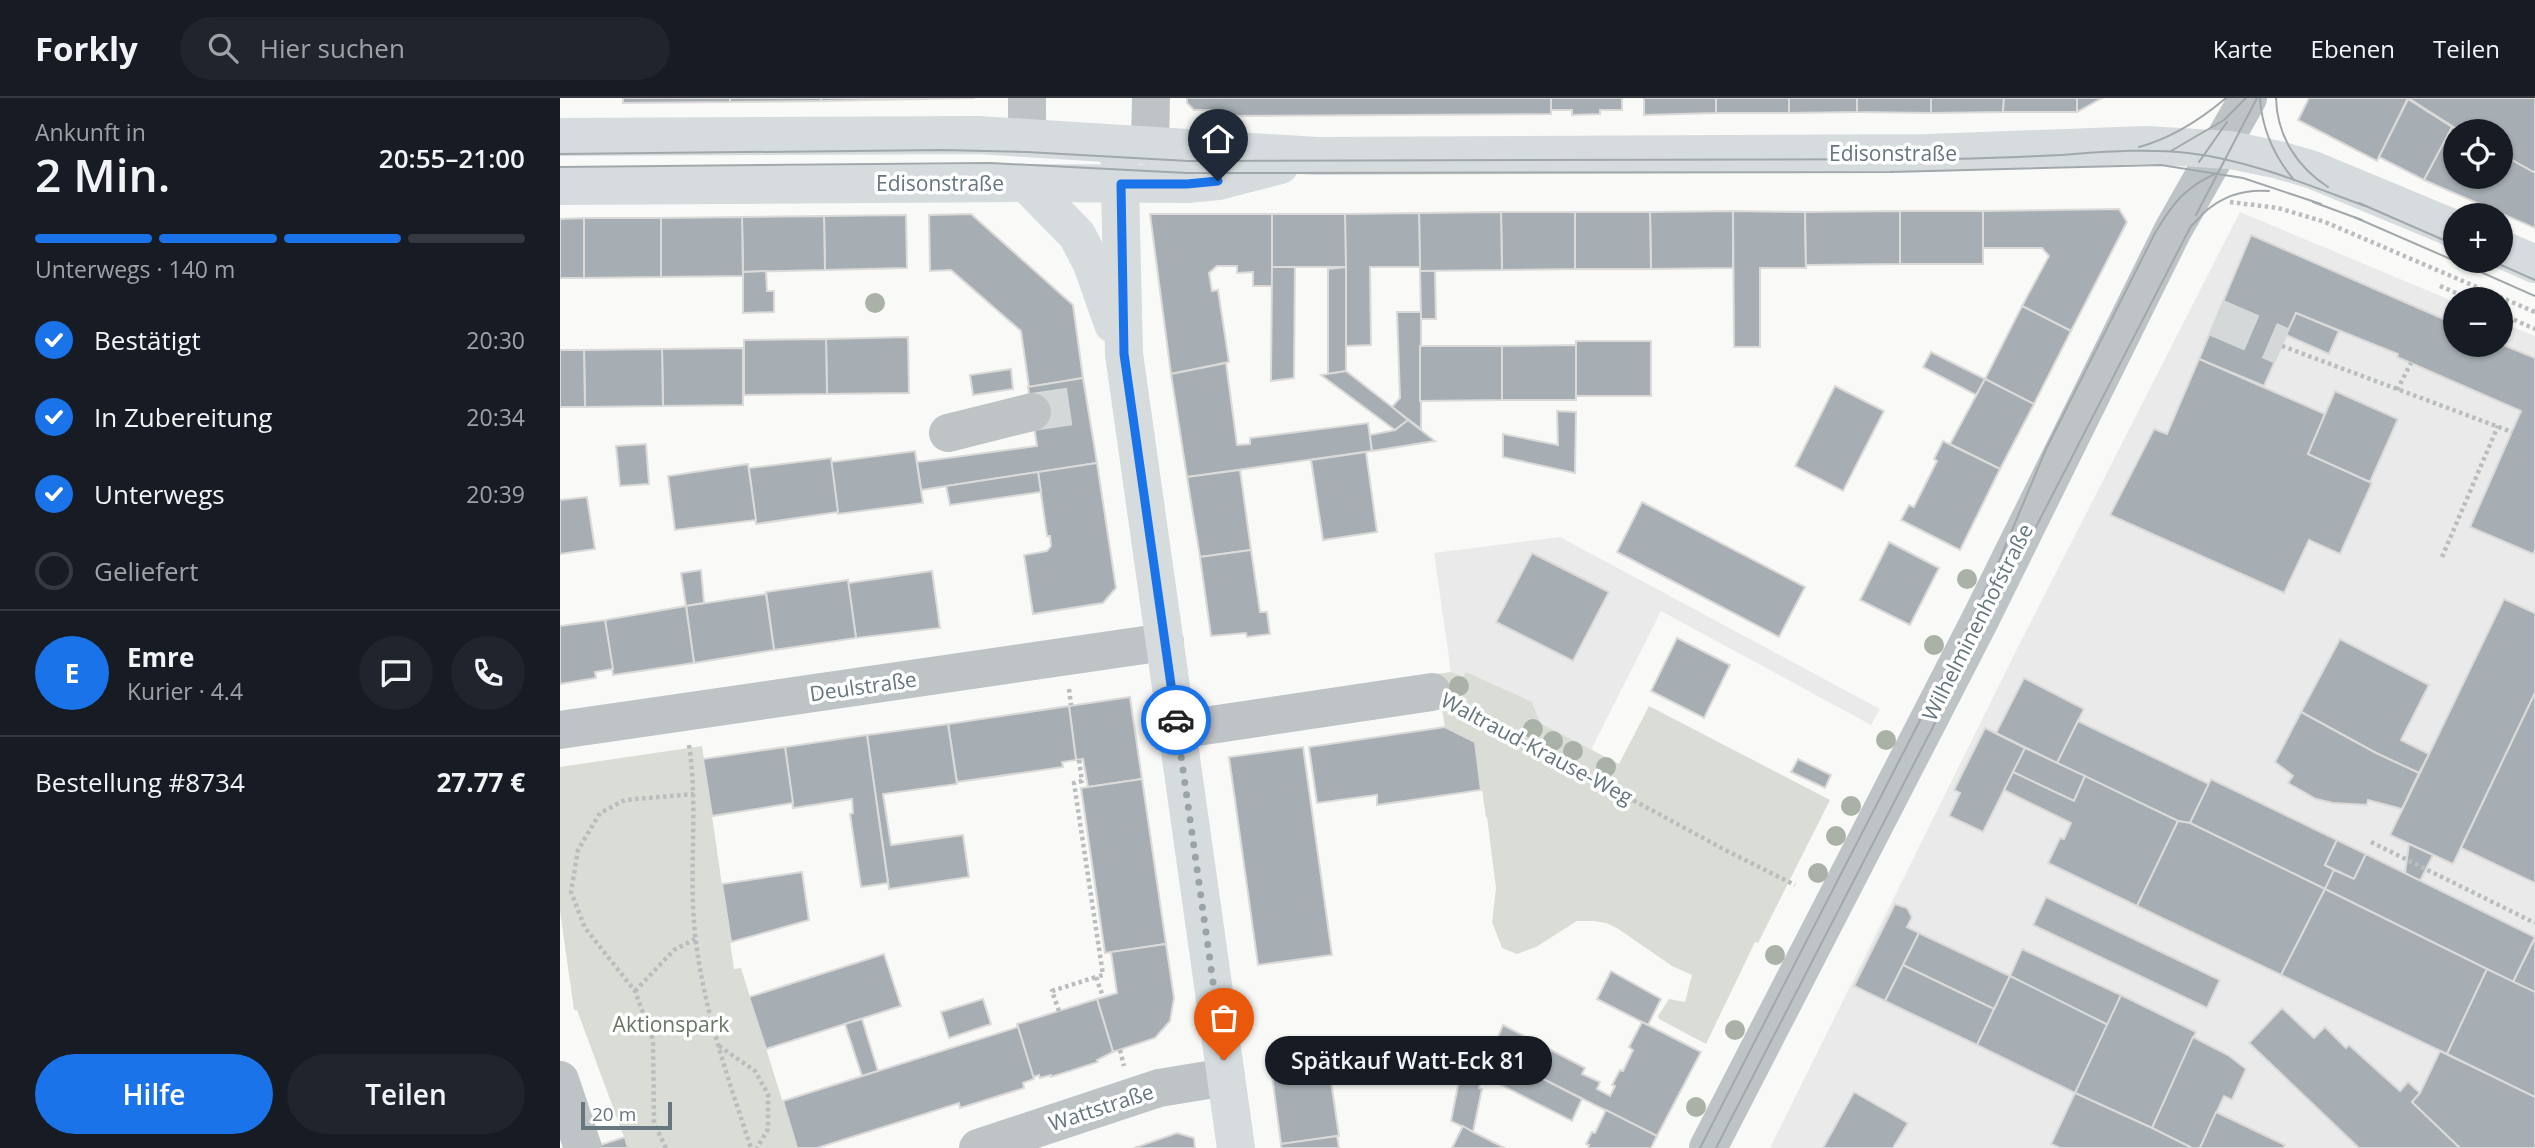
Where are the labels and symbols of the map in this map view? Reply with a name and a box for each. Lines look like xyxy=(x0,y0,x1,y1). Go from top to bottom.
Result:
pin xyxy=(1188,109,1248,181)
street label: Edisonstraße xyxy=(1829,139,1957,167)
street label: Edisonstraße xyxy=(876,169,1004,197)
street label: Wilhelminenhofstraße xyxy=(1915,519,2039,725)
street label: Deulstraße xyxy=(808,665,918,707)
courier xyxy=(1141,685,1211,755)
street label: Waltraud-Krause-Weg xyxy=(1436,685,1638,811)
pin xyxy=(1194,988,1254,1060)
park label: Aktionspark xyxy=(613,1010,729,1038)
callout: Spätkauf Watt-Eck 81 xyxy=(1266,1035,1553,1084)
street label: Wattstraße xyxy=(1045,1077,1157,1137)
scale bar xyxy=(581,1099,672,1131)

